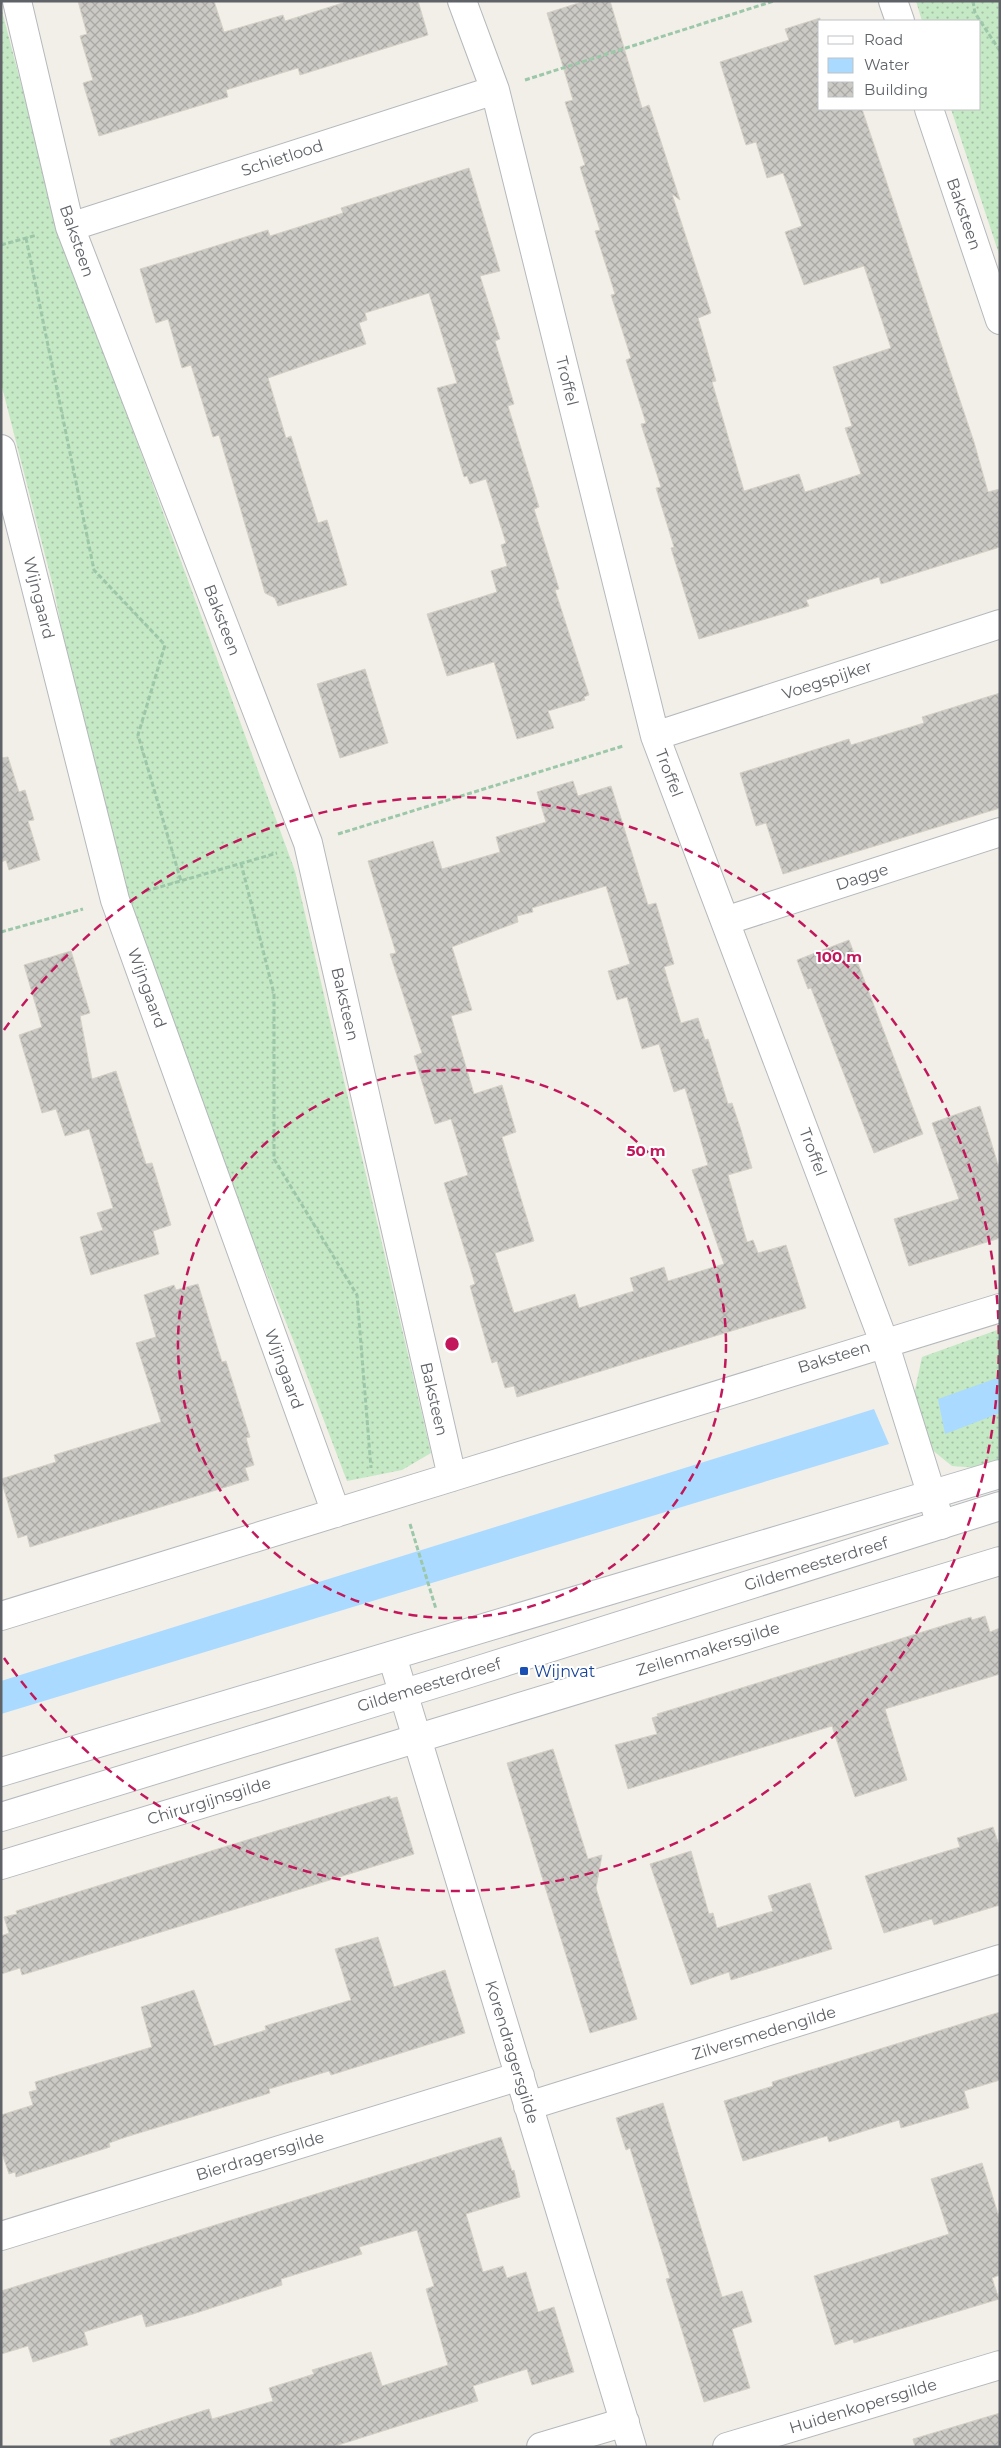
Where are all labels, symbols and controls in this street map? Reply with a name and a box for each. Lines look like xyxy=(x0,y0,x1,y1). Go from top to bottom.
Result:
legend xyxy=(818,20,981,110)
text: Road xyxy=(864,30,903,49)
text: Water xyxy=(864,55,910,74)
text: Building xyxy=(864,80,928,99)
street label: Schietlood xyxy=(239,136,325,180)
street label: Baksteen xyxy=(943,175,985,253)
street label: Baksteen xyxy=(56,202,98,280)
street label: Troffel xyxy=(552,354,582,408)
street label: Wijngaard xyxy=(20,555,58,641)
street label: Baksteen xyxy=(200,582,244,658)
street label: Voegspijker xyxy=(780,657,874,703)
street label: Troffel xyxy=(651,746,687,800)
street label: Dagge xyxy=(833,860,891,894)
street label: Wijngaard xyxy=(124,945,170,1031)
text: 100 m xyxy=(816,947,862,966)
street label: Baksteen xyxy=(327,965,363,1043)
street label: Troffel xyxy=(795,1125,831,1179)
text: 50 m xyxy=(626,1141,666,1160)
street label: Wijngaard xyxy=(261,1326,307,1412)
centre of rings xyxy=(443,1335,461,1353)
street label: Baksteen xyxy=(795,1337,873,1377)
street label: Baksteen xyxy=(416,1360,452,1438)
street label: Gildemeesterdreef xyxy=(742,1533,891,1595)
street label: Zeilenmakersgilde xyxy=(634,1618,782,1680)
street label: Gildemeesterdreef xyxy=(355,1654,504,1716)
place label: Wijnvat xyxy=(534,1662,596,1681)
marker: Wijnvat xyxy=(518,1665,530,1677)
street label: Chirurgijnsgilde xyxy=(145,1773,273,1829)
street label: Korendragersgilde xyxy=(481,1978,543,2126)
street label: Zilversmedengilde xyxy=(690,2002,838,2064)
street label: Bierdragersgilde xyxy=(194,2127,326,2185)
street label: Huidenkopersgilde xyxy=(787,2374,939,2438)

